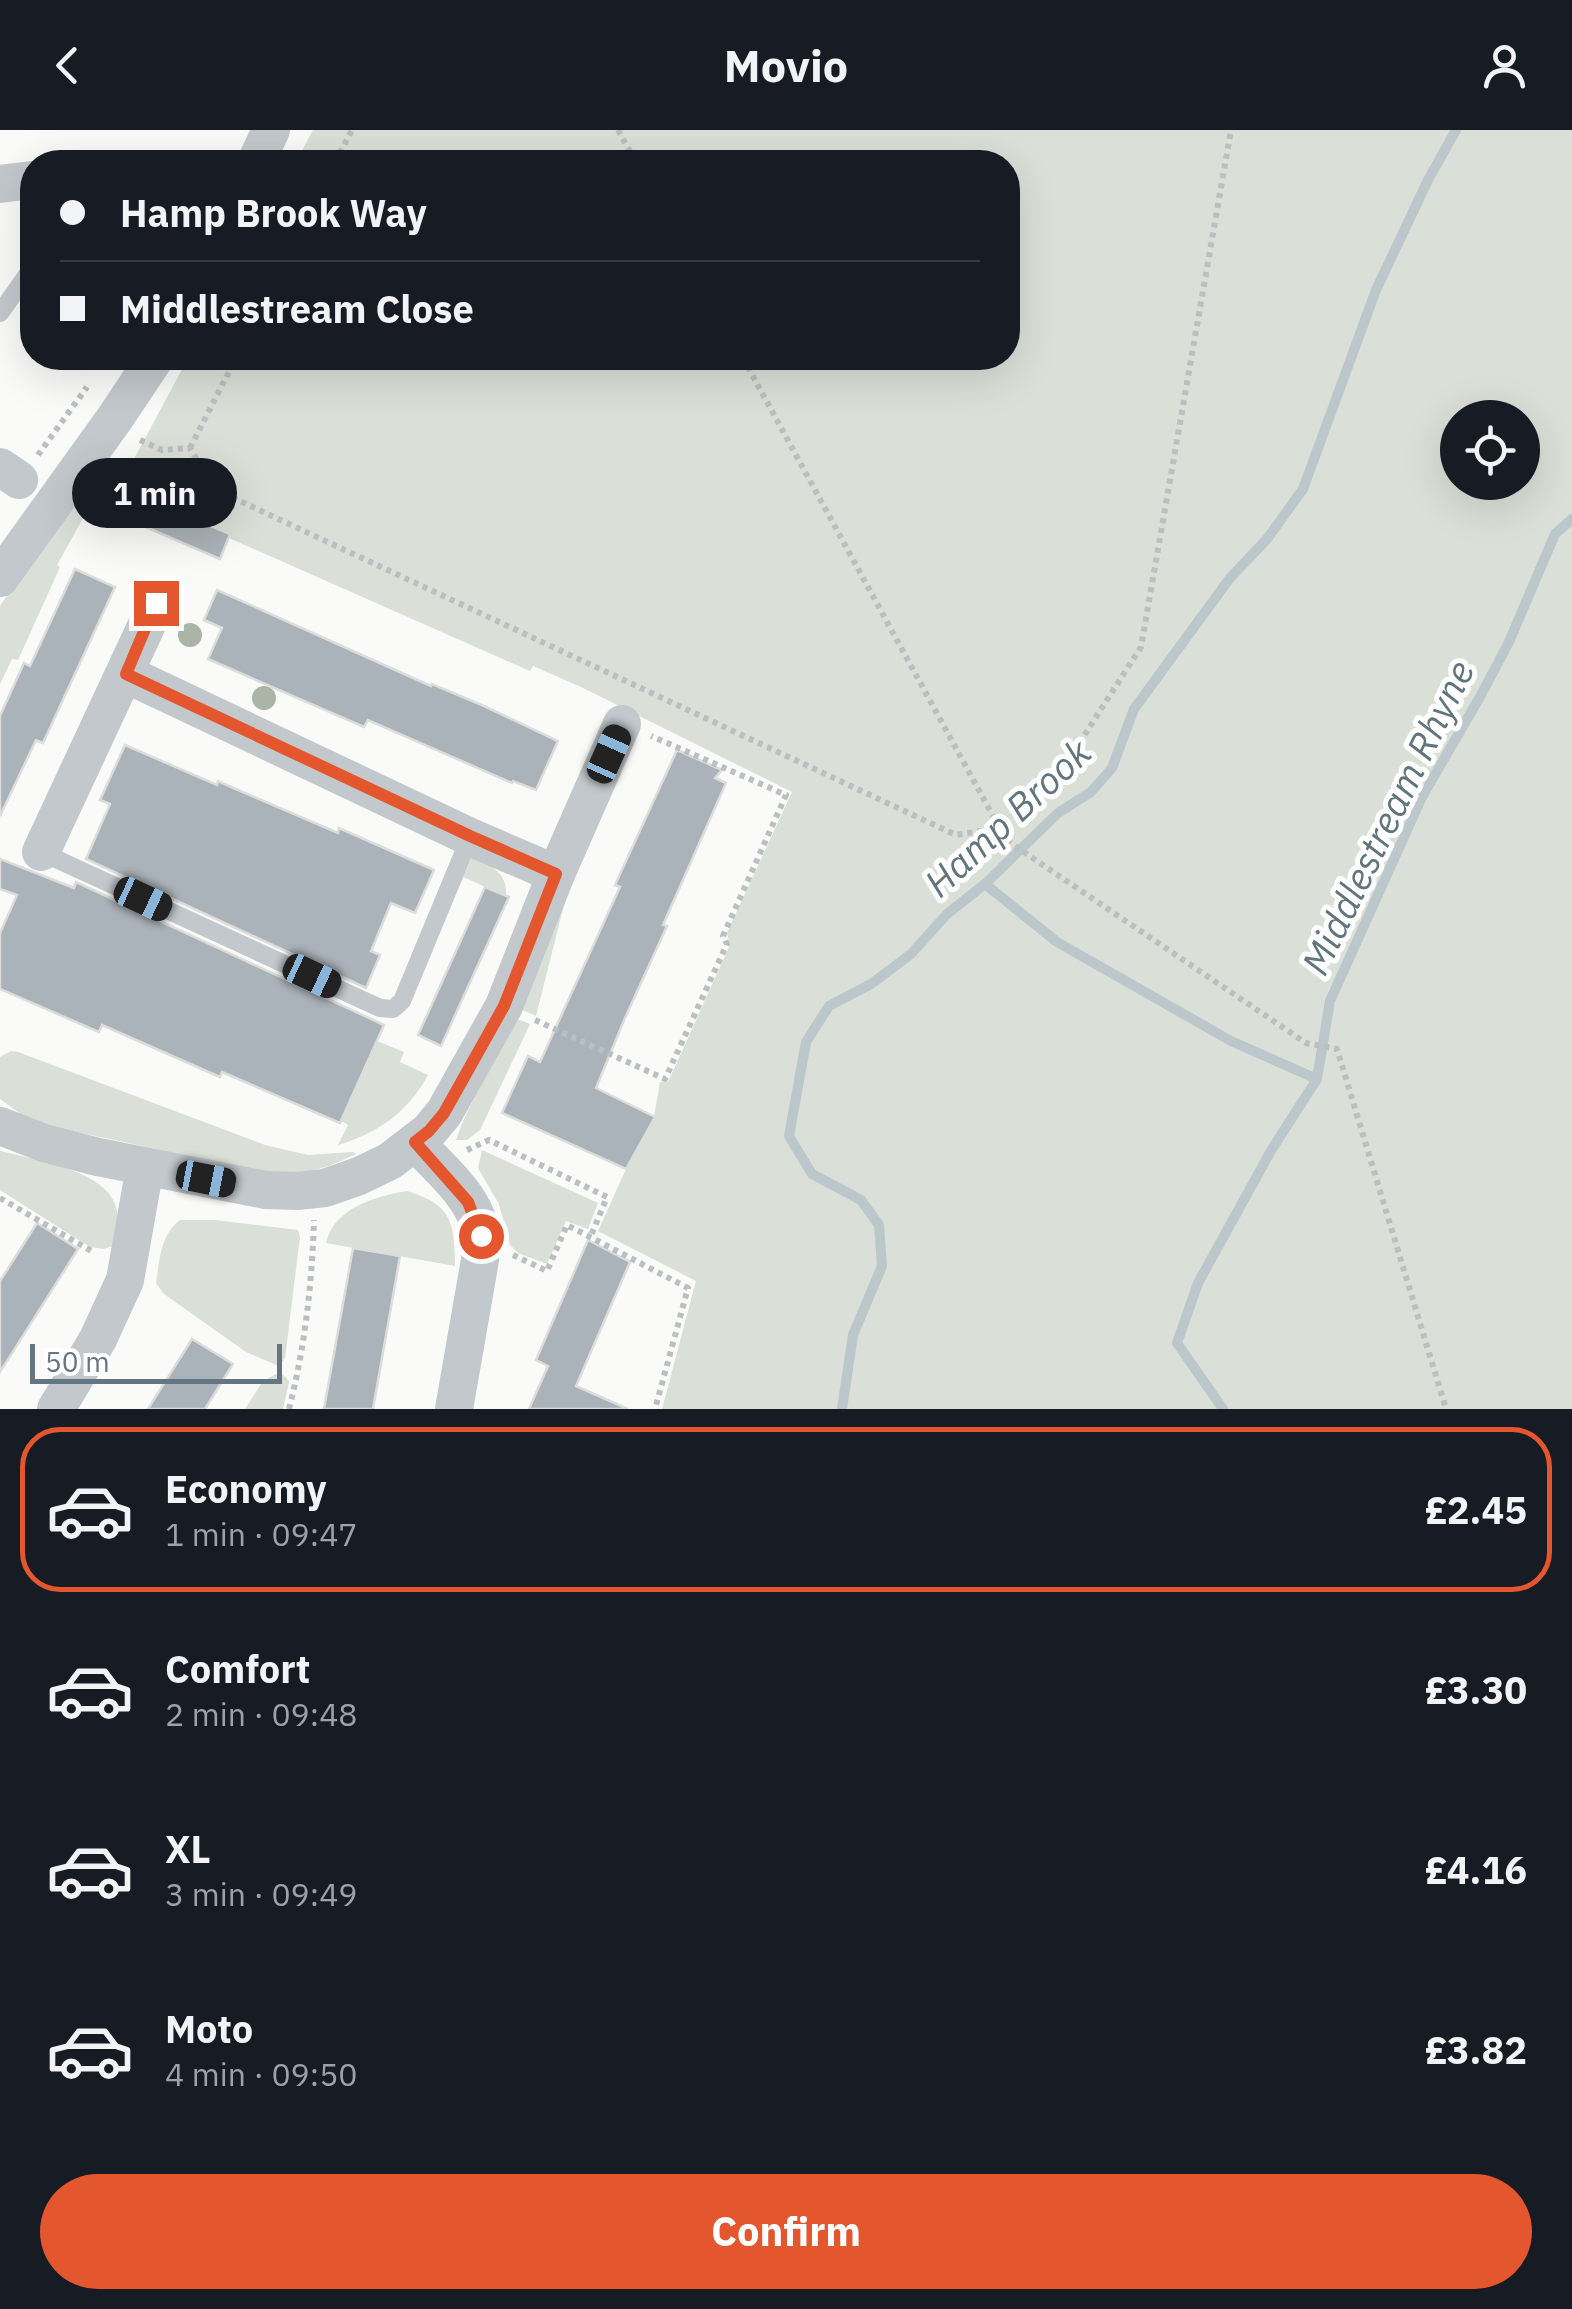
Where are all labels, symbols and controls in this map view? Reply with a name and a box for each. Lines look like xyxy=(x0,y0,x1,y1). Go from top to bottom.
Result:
text: Movio xyxy=(724,36,848,94)
icon: back xyxy=(40,38,95,93)
icon: person xyxy=(1477,38,1532,93)
text: Hamp Brook Way xyxy=(120,188,427,237)
text: Middlestream Close xyxy=(120,284,474,333)
map controls xyxy=(1440,400,1540,500)
button: locate xyxy=(1440,400,1540,500)
callout: 1 min xyxy=(74,458,238,528)
text: 1 min xyxy=(113,472,196,514)
route end xyxy=(134,581,179,626)
water label: Middlestream Rhyne xyxy=(1290,652,1484,982)
car xyxy=(583,720,635,788)
water label: Hamp Brook xyxy=(913,727,1101,907)
car xyxy=(109,873,177,925)
car xyxy=(278,950,346,1002)
car xyxy=(174,1159,238,1199)
route start xyxy=(459,1214,504,1259)
scale bar xyxy=(30,1339,282,1384)
text: 50 m xyxy=(45,1343,110,1380)
text: Economy xyxy=(165,1464,327,1513)
icon: car xyxy=(45,1465,135,1555)
text: £2.45 xyxy=(1425,1485,1527,1534)
text: 1 min · 09:47 xyxy=(165,1513,358,1555)
text: Comfort xyxy=(165,1644,310,1693)
icon: car xyxy=(45,1645,135,1735)
text: £3.30 xyxy=(1425,1665,1527,1714)
text: 2 min · 09:48 xyxy=(165,1693,358,1735)
text: XL xyxy=(165,1824,211,1873)
icon: car xyxy=(45,1825,135,1915)
text: £4.16 xyxy=(1425,1845,1527,1894)
text: 3 min · 09:49 xyxy=(165,1873,358,1915)
text: Moto xyxy=(165,2004,253,2053)
icon: car xyxy=(45,2005,135,2095)
text: £3.82 xyxy=(1425,2025,1527,2074)
text: 4 min · 09:50 xyxy=(165,2053,358,2095)
button: Confirm xyxy=(40,2174,1532,2289)

